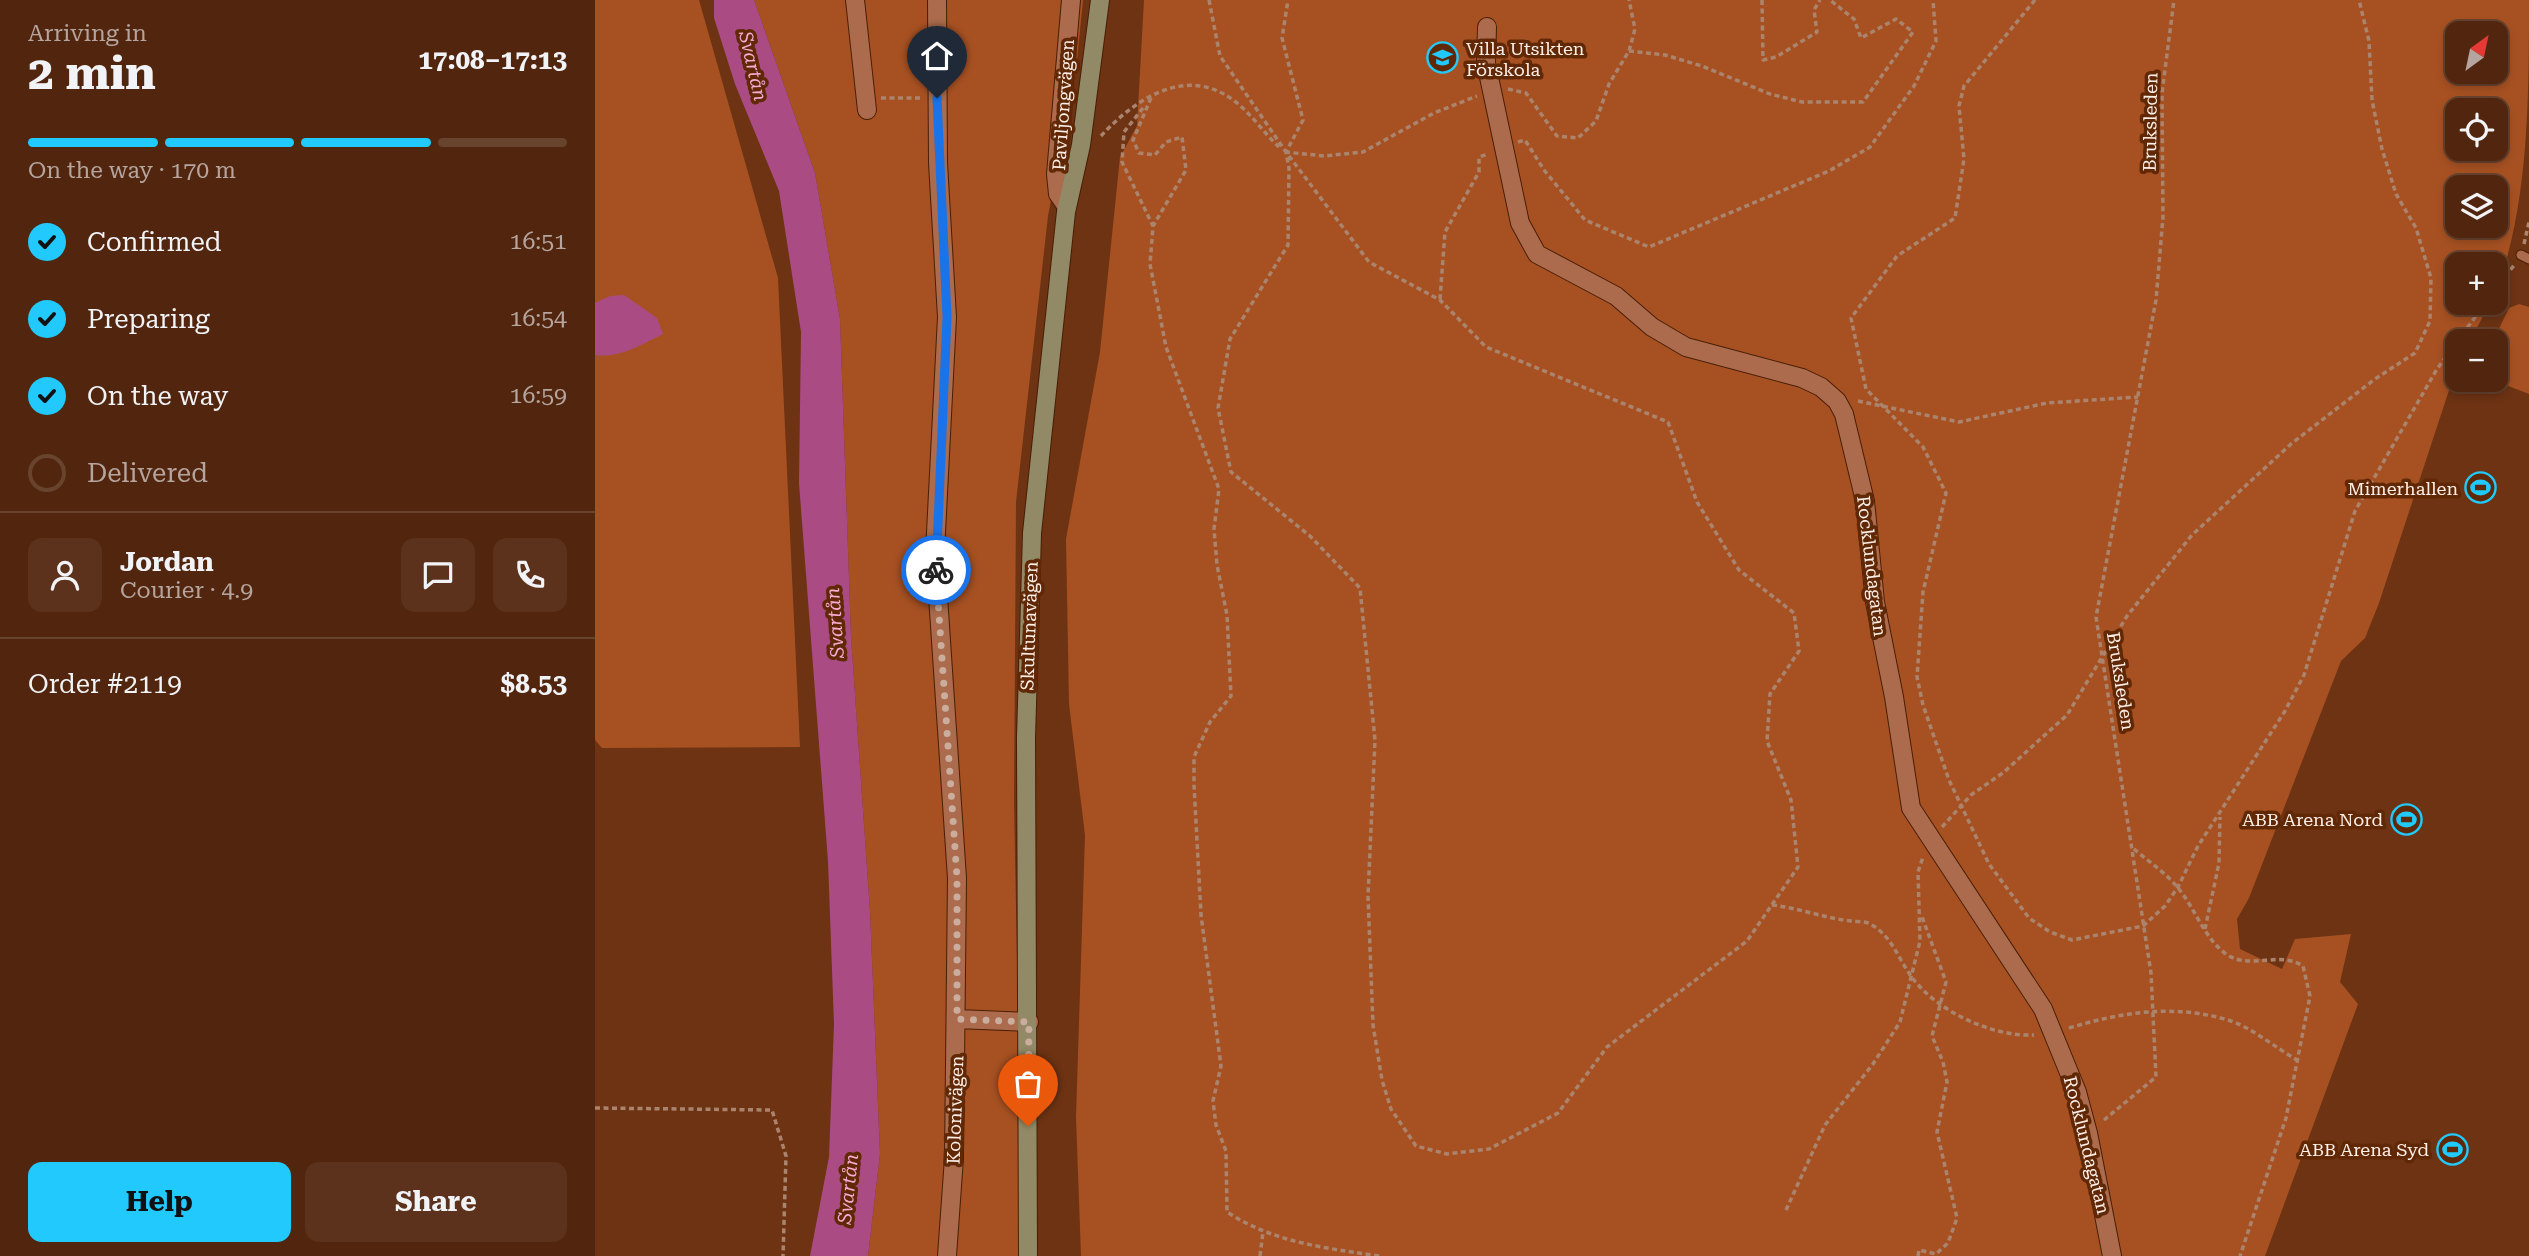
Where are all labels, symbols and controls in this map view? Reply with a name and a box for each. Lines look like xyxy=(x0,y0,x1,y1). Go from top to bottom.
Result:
text: Arriving in xyxy=(28,20,147,47)
north arrow xyxy=(2445,21,2508,84)
map controls xyxy=(2445,21,2508,392)
pin xyxy=(907,26,967,98)
water label: Svartån xyxy=(734,28,772,103)
icon: home xyxy=(918,37,956,75)
street label: Paviljongvägen xyxy=(1048,38,1078,171)
place label: Villa Utsikten Förskola xyxy=(1466,38,1585,80)
school or university icon: Villa Utsikten Förskola xyxy=(1426,41,1460,75)
text: 17:08–17:13 xyxy=(418,45,567,75)
text: 2 min xyxy=(28,46,156,100)
street label: Bruksleden xyxy=(2139,72,2161,172)
button: locate xyxy=(2445,98,2508,161)
text: On the way · 170 m xyxy=(28,157,236,184)
button: layers xyxy=(2445,175,2508,238)
icon: check xyxy=(28,223,66,261)
text: Confirmed xyxy=(87,227,222,257)
text: 16:51 xyxy=(510,228,567,255)
button: + xyxy=(2445,252,2508,315)
icon: check xyxy=(28,300,66,338)
text: Preparing xyxy=(87,304,210,334)
text: 16:54 xyxy=(510,305,567,332)
button: − xyxy=(2445,329,2508,392)
icon: check xyxy=(28,377,66,415)
text: On the way xyxy=(87,381,228,411)
text: 16:59 xyxy=(510,382,567,409)
text: Delivered xyxy=(87,458,208,488)
sports icon: Mimerhallen xyxy=(2464,471,2498,505)
place label: Mimerhallen xyxy=(2347,478,2458,499)
street label: Rocklundagatan xyxy=(1853,494,1891,638)
courier xyxy=(901,535,971,605)
button: person xyxy=(28,538,102,612)
button: chat xyxy=(401,538,475,612)
button: phone xyxy=(493,538,567,612)
text: Jordan xyxy=(120,547,214,577)
icon: bike xyxy=(917,551,955,589)
street label: Skultunavägen xyxy=(1016,561,1042,691)
text: Courier · 4.9 xyxy=(120,577,253,604)
water label: Svartån xyxy=(821,587,849,660)
street label: Bruksleden xyxy=(2103,630,2139,732)
text: Order #2119 xyxy=(28,669,182,699)
text: $8.53 xyxy=(501,669,567,699)
sports icon: ABB Arena Nord xyxy=(2389,802,2423,836)
place label: ABB Arena Nord xyxy=(2242,809,2383,830)
pin xyxy=(998,1054,1058,1126)
street label: Kolonivägen xyxy=(943,1055,967,1165)
icon: bag xyxy=(1009,1065,1047,1103)
street label: Rocklundagatan xyxy=(2060,1074,2114,1217)
sports icon: ABB Arena Syd xyxy=(2435,1132,2469,1166)
place label: ABB Arena Syd xyxy=(2299,1139,2429,1160)
water label: Svartån xyxy=(833,1152,863,1226)
button: Help xyxy=(28,1162,291,1242)
button: Share xyxy=(305,1162,567,1242)

